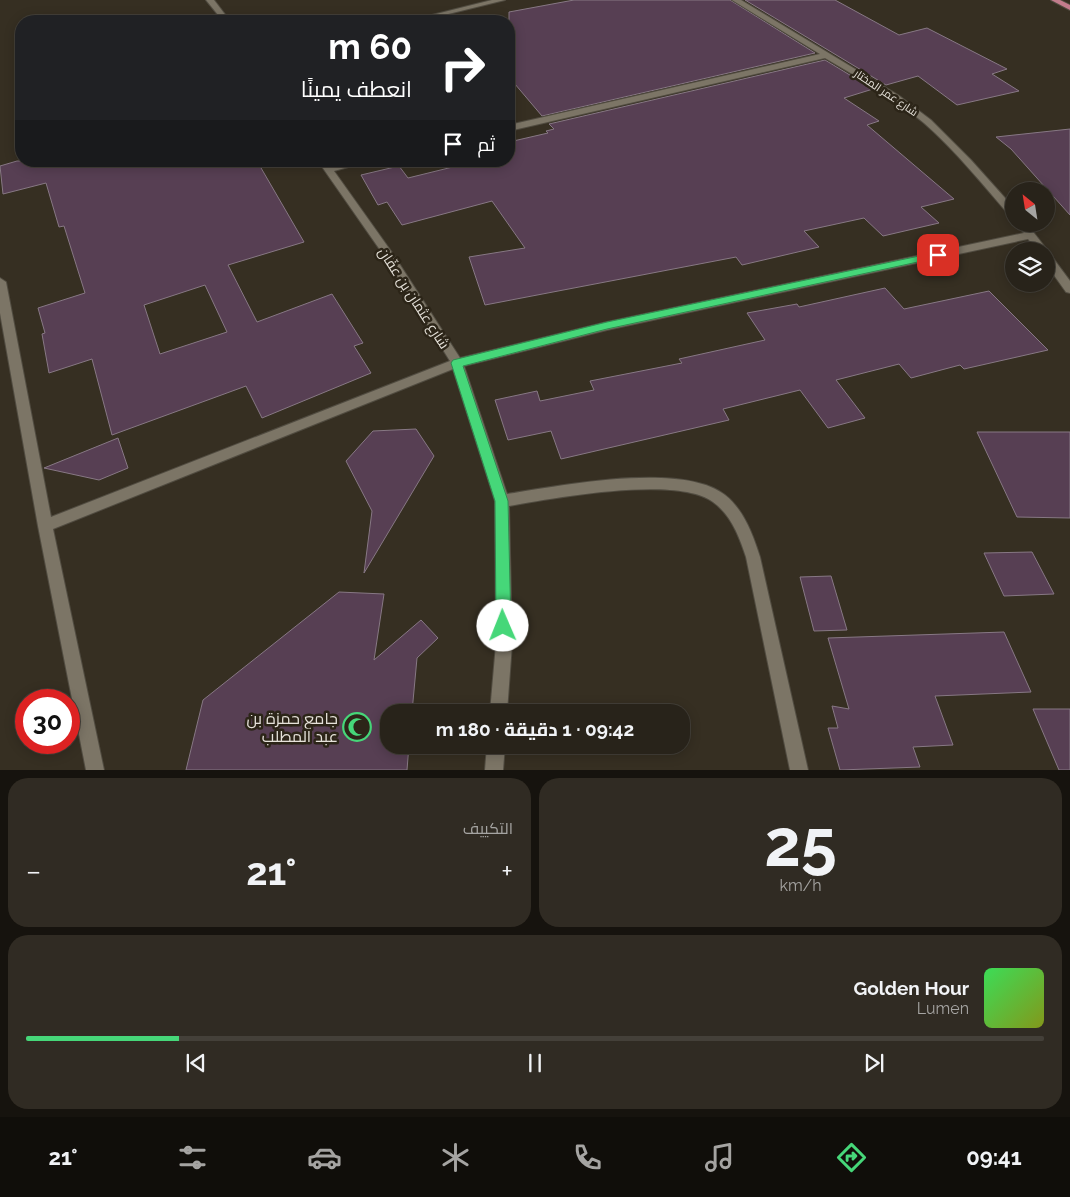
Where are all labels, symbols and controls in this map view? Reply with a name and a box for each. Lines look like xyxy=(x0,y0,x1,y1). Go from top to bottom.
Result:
text: 60 m xyxy=(328,26,412,67)
icon: right xyxy=(430,35,495,100)
street label: شارع عمر المختار xyxy=(850,66,920,120)
text: انعطف يمينًا xyxy=(301,76,412,102)
icon: arrive xyxy=(439,130,467,158)
text: ثم xyxy=(477,133,495,155)
north arrow xyxy=(1005,182,1055,232)
map controls xyxy=(1005,182,1055,292)
pin xyxy=(917,234,959,276)
icon: arrive xyxy=(924,241,952,269)
button: layers xyxy=(1005,242,1055,292)
street label: شارع عثمان بن عفّان xyxy=(374,244,453,352)
position arrow xyxy=(476,599,528,651)
speed limit sign: 30 xyxy=(15,689,80,754)
place label: جامع حمزة بن عبد المطلب xyxy=(247,709,338,746)
mosque icon: جامع حمزة بن عبد المطلب xyxy=(342,712,372,742)
text: 09:42 · 1 دقيقة · 180 m xyxy=(436,718,634,740)
text: 25 xyxy=(764,805,837,881)
text: التكييف xyxy=(463,819,513,838)
text: 21° xyxy=(246,849,296,894)
text: − xyxy=(26,855,41,888)
text: + xyxy=(501,855,513,888)
text: km/h xyxy=(779,876,822,895)
text: Golden Hour xyxy=(853,977,969,999)
text: Lumen xyxy=(917,999,969,1018)
icon: previous xyxy=(182,1049,210,1077)
icon: pause xyxy=(521,1049,549,1077)
icon: next xyxy=(860,1049,888,1077)
icon: filters xyxy=(175,1140,210,1175)
icon: car xyxy=(307,1140,342,1175)
icon: climate xyxy=(438,1140,473,1175)
icon: phone xyxy=(570,1140,605,1175)
icon: music xyxy=(702,1140,737,1175)
icon: directions xyxy=(834,1140,869,1175)
text: 21° xyxy=(49,1144,78,1170)
text: 09:41 xyxy=(966,1144,1022,1170)

